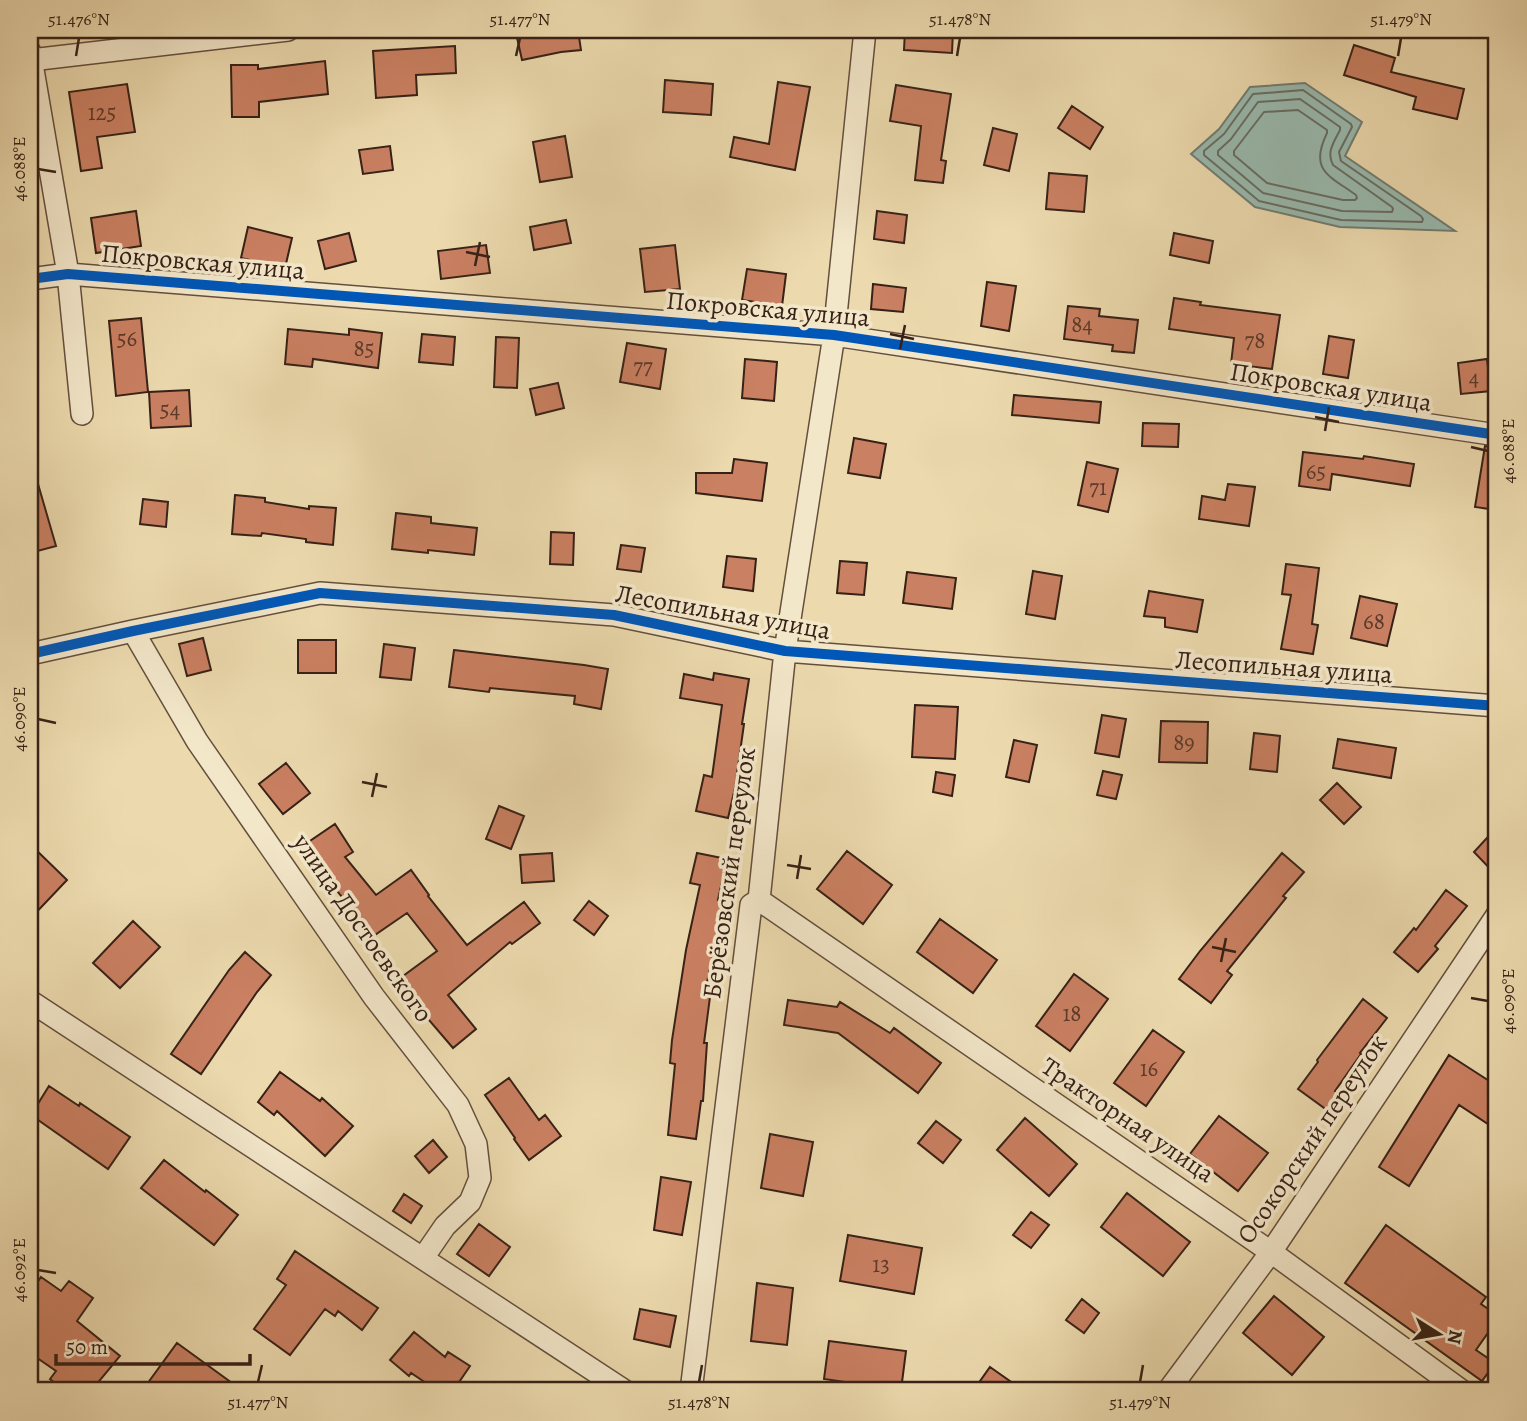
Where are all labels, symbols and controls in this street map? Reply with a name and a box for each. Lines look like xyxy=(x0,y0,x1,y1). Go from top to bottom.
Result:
text: 51.476°N xyxy=(48,7,110,31)
text: 51.477°N xyxy=(489,7,551,31)
text: 51.478°N xyxy=(929,7,991,31)
text: 51.479°N xyxy=(1370,7,1432,31)
house number: 125 xyxy=(88,97,116,128)
text: 46.088°E xyxy=(7,136,31,202)
street label: Покровская улица xyxy=(100,236,306,288)
street label: Покровская улица xyxy=(665,283,871,335)
house number: 84 xyxy=(1071,309,1093,340)
house number: 56 xyxy=(117,323,137,354)
house number: 78 xyxy=(1245,325,1265,356)
house number: 85 xyxy=(353,333,375,364)
house number: 77 xyxy=(633,351,653,382)
street label: Покровская улица xyxy=(1227,354,1435,420)
house number: 4 xyxy=(1469,362,1479,393)
house number: 54 xyxy=(160,394,180,425)
text: 46.088°E xyxy=(1496,418,1520,484)
house number: 65 xyxy=(1306,456,1326,487)
house number: 71 xyxy=(1089,472,1107,503)
street label: Лесопильная улица xyxy=(613,576,833,648)
house number: 68 xyxy=(1363,606,1385,637)
street label: Лесопильная улица xyxy=(1174,642,1394,692)
text: 46.090°E xyxy=(7,686,31,752)
house number: 89 xyxy=(1173,727,1195,758)
street label: Берёзовский переулок xyxy=(694,745,764,1001)
street label: улица Достоевского xyxy=(284,826,441,1029)
text: 46.090°E xyxy=(1496,968,1520,1034)
house number: 18 xyxy=(1062,998,1082,1029)
street label: Осокорский переулок xyxy=(1229,1027,1395,1251)
street label: Тракторная улица xyxy=(1034,1049,1222,1191)
house number: 16 xyxy=(1140,1053,1158,1084)
text: 46.092°E xyxy=(7,1238,31,1302)
house number: 13 xyxy=(872,1249,890,1280)
north arrow xyxy=(1404,1298,1474,1368)
scale bar xyxy=(56,1323,250,1367)
text: N xyxy=(1441,1328,1469,1346)
text: 50 m xyxy=(66,1333,108,1361)
text: 51.477°N xyxy=(227,1390,289,1414)
text: 51.478°N xyxy=(668,1390,730,1414)
text: 51.479°N xyxy=(1109,1390,1171,1414)

